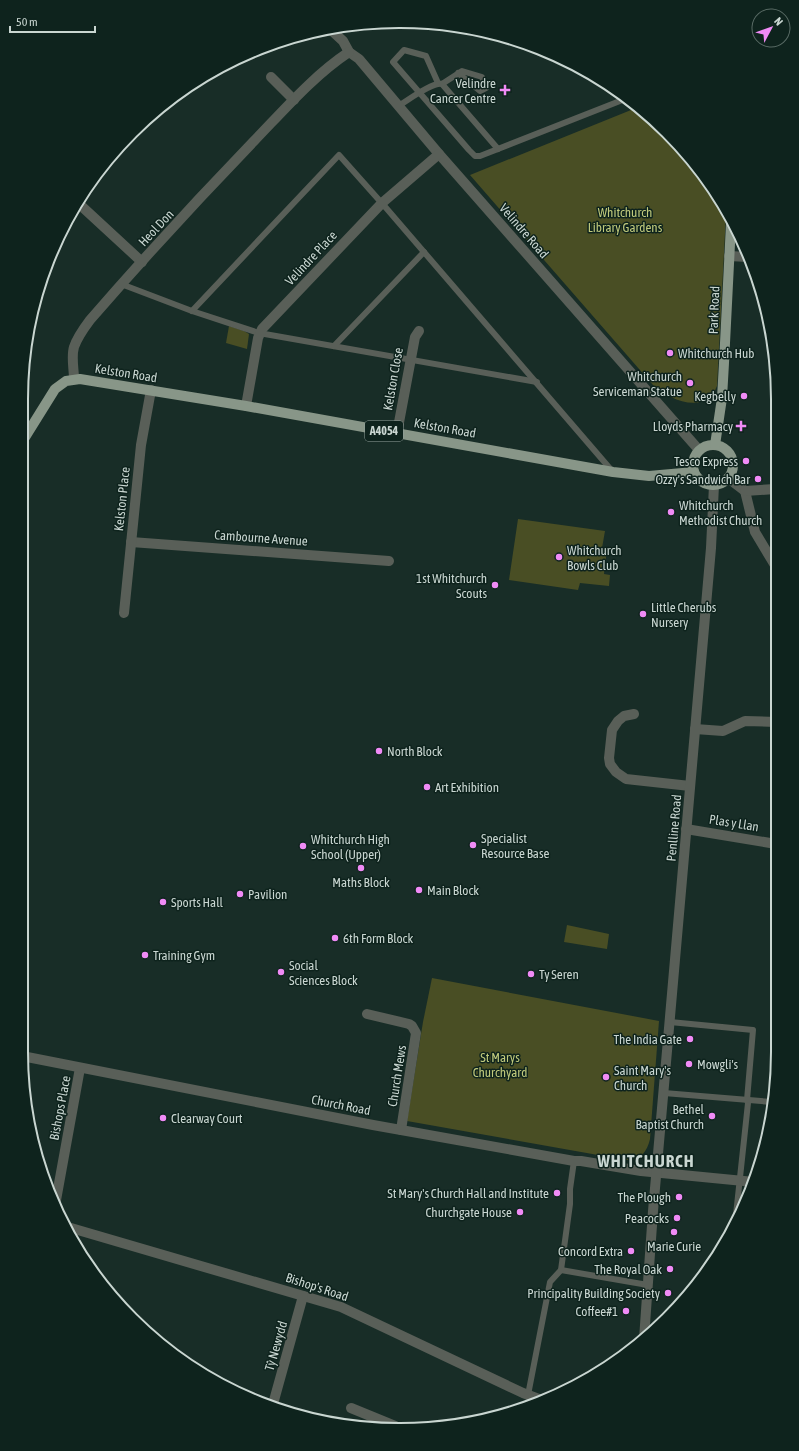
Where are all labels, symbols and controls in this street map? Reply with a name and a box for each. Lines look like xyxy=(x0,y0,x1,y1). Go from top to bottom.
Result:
scale bar xyxy=(10,8,95,34)
north arrow xyxy=(751,8,791,48)
text: 50 m xyxy=(16,15,38,29)
text: N xyxy=(772,15,785,28)
place label: Velindre Cancer Centre xyxy=(430,76,496,106)
marker: Velindre Cancer Centre xyxy=(499,84,511,96)
street label: Velindre Road xyxy=(496,201,552,261)
park label: Whitchurch Library Gardens xyxy=(588,205,663,235)
street label: Heol Don xyxy=(135,207,177,249)
street label: Velindre Place xyxy=(282,228,340,288)
street label: Park Road xyxy=(706,286,722,334)
street label: Kelston Close xyxy=(380,346,406,412)
place label: Whitchurch Hub xyxy=(678,346,754,361)
marker: Whitchurch Hub xyxy=(665,348,675,358)
street label: Kelston Road xyxy=(94,361,158,385)
place label: Whitchurch Serviceman Statue xyxy=(593,369,682,399)
marker: Whitchurch Serviceman Statue xyxy=(685,378,695,388)
place label: Kegbelly xyxy=(694,389,737,404)
marker: Kegbelly xyxy=(739,391,749,401)
street label: Kelston Road xyxy=(413,415,477,441)
place label: Lloyds Pharmacy xyxy=(653,419,734,434)
road number: A4054 xyxy=(365,421,403,441)
marker: Lloyds Pharmacy xyxy=(736,421,746,431)
place label: Tesco Express xyxy=(674,454,738,469)
marker: Tesco Express xyxy=(741,456,751,466)
street label: Kelston Place xyxy=(111,466,133,532)
place label: Ozzy's Sandwich Bar xyxy=(656,472,750,487)
marker: Ozzy's Sandwich Bar xyxy=(753,474,763,484)
place label: Whitchurch Methodist Church xyxy=(679,498,762,528)
marker: Whitchurch Methodist Church xyxy=(666,507,676,517)
street label: Cambourne Avenue xyxy=(214,527,308,549)
place label: Whitchurch Bowls Club xyxy=(567,543,622,573)
marker: Whitchurch Bowls Club xyxy=(554,552,564,562)
place label: 1st Whitchurch Scouts xyxy=(416,571,487,601)
marker: 1st Whitchurch Scouts xyxy=(490,580,500,590)
place label: Little Cherubs Nursery xyxy=(651,600,717,630)
marker: Little Cherubs Nursery xyxy=(638,609,648,619)
place label: North Block xyxy=(387,744,443,759)
marker: North Block xyxy=(374,746,384,756)
place label: Art Exhibition xyxy=(435,780,499,795)
marker: Art Exhibition xyxy=(422,782,432,792)
street label: Penlline Road xyxy=(664,794,684,862)
street label: Plas y Llan xyxy=(708,812,760,834)
place label: Specialist Resource Base xyxy=(481,831,550,861)
place label: Whitchurch High School (Upper) xyxy=(311,832,390,862)
marker: Specialist Resource Base xyxy=(468,840,478,850)
marker: Whitchurch High School (Upper) xyxy=(298,841,308,851)
marker: Maths Block xyxy=(356,863,366,873)
place label: Maths Block xyxy=(332,875,390,890)
place label: Main Block xyxy=(427,883,479,898)
marker: Main Block xyxy=(414,885,424,895)
place label: Pavilion xyxy=(248,887,287,902)
marker: Pavilion xyxy=(235,889,245,899)
place label: Sports Hall xyxy=(171,895,224,910)
marker: Sports Hall xyxy=(158,897,168,907)
place label: 6th Form Block xyxy=(343,931,413,946)
marker: 6th Form Block xyxy=(330,933,340,943)
place label: Training Gym xyxy=(153,948,215,963)
marker: Training Gym xyxy=(140,950,150,960)
place label: Social Sciences Block xyxy=(289,958,358,988)
marker: Social Sciences Block xyxy=(276,967,286,977)
place label: Ty Seren xyxy=(539,967,579,982)
marker: Ty Seren xyxy=(526,969,536,979)
place label: The India Gate xyxy=(614,1032,682,1047)
marker: The India Gate xyxy=(685,1034,695,1044)
street label: Church Mews xyxy=(385,1044,409,1108)
park label: St Marys Churchyard xyxy=(473,1050,527,1080)
place label: Mowgli's xyxy=(697,1057,739,1072)
marker: Mowgli's xyxy=(684,1059,694,1069)
place label: Saint Mary's Church xyxy=(614,1063,671,1093)
marker: Saint Mary's Church xyxy=(601,1072,611,1082)
street label: Bishops Place xyxy=(46,1074,74,1141)
street label: Church Road xyxy=(310,1092,372,1118)
place label: Bethel Baptist Church xyxy=(635,1102,705,1132)
place label: Clearway Court xyxy=(171,1111,243,1126)
marker: Bethel Baptist Church xyxy=(707,1111,717,1121)
marker: Clearway Court xyxy=(158,1113,168,1123)
district label: WHITCHURCH xyxy=(596,1151,695,1171)
place label: St Mary's Church Hall and Institute xyxy=(387,1186,549,1201)
marker: St Mary's Church Hall and Institute xyxy=(552,1188,562,1198)
place label: The Plough xyxy=(618,1190,671,1205)
marker: The Plough xyxy=(674,1192,684,1202)
place label: Churchgate House xyxy=(426,1205,512,1220)
marker: Churchgate House xyxy=(515,1207,525,1217)
place label: Peacocks xyxy=(625,1211,669,1226)
marker: Peacocks xyxy=(672,1213,682,1223)
marker: Marie Curie xyxy=(669,1227,679,1237)
place label: Marie Curie xyxy=(647,1239,701,1254)
place label: Concord Extra xyxy=(558,1244,623,1259)
marker: Concord Extra xyxy=(626,1246,636,1256)
place label: The Royal Oak xyxy=(594,1262,662,1277)
marker: The Royal Oak xyxy=(665,1264,675,1274)
street label: Bishop's Road xyxy=(284,1270,350,1304)
place label: Principality Building Society xyxy=(527,1286,661,1301)
marker: Principality Building Society xyxy=(663,1288,673,1298)
place label: Coffee#1 xyxy=(575,1304,618,1319)
marker: Coffee#1 xyxy=(621,1306,631,1316)
street label: Tŷ Newydd xyxy=(262,1319,290,1373)

